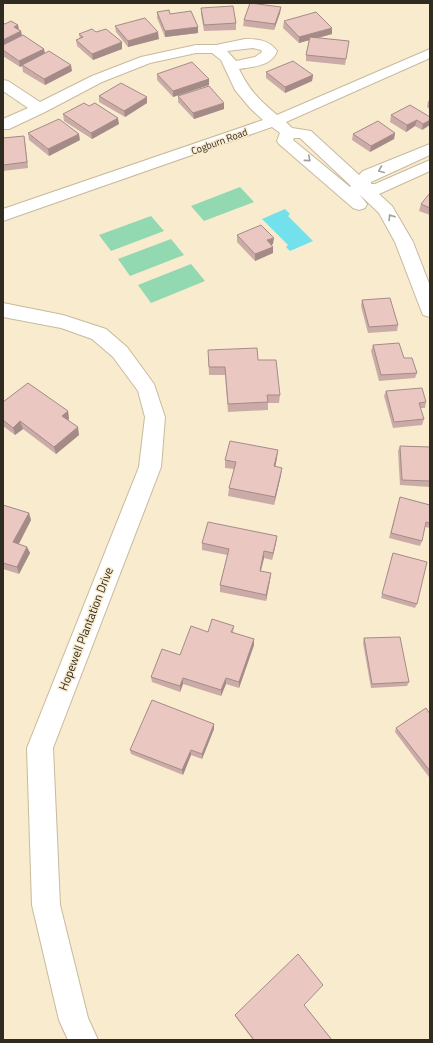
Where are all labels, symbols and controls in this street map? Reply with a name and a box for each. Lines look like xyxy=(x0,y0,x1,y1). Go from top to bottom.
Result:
street label: Cogburn Road xyxy=(189,124,249,159)
one-way arrow xyxy=(304,155,311,162)
one-way arrow xyxy=(378,165,385,173)
one-way arrow xyxy=(388,214,396,221)
street label: Hopewell Plantation Drive xyxy=(53,564,118,693)

